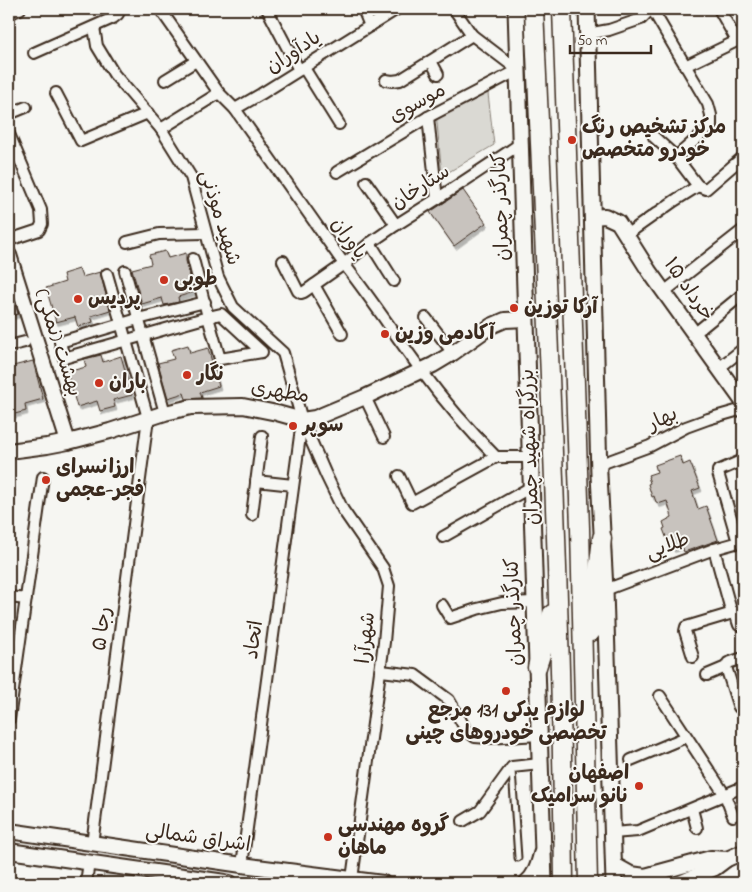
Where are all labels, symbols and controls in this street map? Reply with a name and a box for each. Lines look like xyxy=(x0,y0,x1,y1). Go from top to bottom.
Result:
scale bar xyxy=(570,22,651,54)
street label: یادآوران xyxy=(261,24,327,82)
text: 50 m xyxy=(577,30,608,52)
street label: موسوی xyxy=(384,77,452,131)
place label: مرکز تشخیص رنگ خودرو متخصص xyxy=(582,114,726,166)
marker: مرکز تشخیص رنگ خودرو متخصص xyxy=(566,134,578,146)
street label: کنارگذر چمران xyxy=(486,152,518,262)
street label: ستارخان xyxy=(386,158,456,218)
street label: شهید موذنی xyxy=(191,167,247,269)
street label: یاوران xyxy=(323,212,373,266)
street label: ۱۵ خرداد xyxy=(655,252,721,328)
place label: طوبی xyxy=(174,266,217,295)
marker: طوبی xyxy=(158,274,170,286)
street label: بهشت (نمکی) xyxy=(26,285,88,401)
place label: پردیس xyxy=(88,285,141,314)
marker: پردیس xyxy=(72,293,84,305)
place label: آرکا توزین xyxy=(524,294,599,323)
marker: آرکا توزین xyxy=(508,302,520,314)
place label: آکادمی وزین xyxy=(395,320,496,349)
marker: آکادمی وزین xyxy=(379,328,391,340)
place label: نگار xyxy=(195,361,223,390)
street label: بزرگراه شهید چمران xyxy=(514,368,548,526)
place label: باران xyxy=(109,369,146,398)
marker: نگار xyxy=(181,369,193,381)
street label: مطهری xyxy=(249,374,311,412)
marker: باران xyxy=(93,377,105,389)
street label: بهار xyxy=(641,400,683,441)
place label: سوپر xyxy=(301,412,343,441)
marker: سوپر xyxy=(287,420,299,432)
place label: ارزانسرای فجر-عجمی xyxy=(56,454,144,506)
marker: ارزانسرای فجر-عجمی xyxy=(40,474,52,486)
street label: طلایی xyxy=(642,526,694,568)
street label: کنارگذر چمران xyxy=(499,557,531,667)
street label: رجا ۵ xyxy=(86,605,120,653)
street label: شهرآرا xyxy=(350,611,384,665)
street label: اتحاد xyxy=(238,619,272,661)
marker: لوازم یدکی 131 مرجع تخصصی خودروهای چینی xyxy=(500,685,512,697)
place label: لوازم یدکی 131 مرجع تخصصی خودروهای چینی xyxy=(406,697,608,749)
place label: اصفهان نانو سرامیک xyxy=(531,760,629,812)
marker: اصفهان نانو سرامیک xyxy=(633,780,645,792)
place label: گروه مهندسی ماهان xyxy=(338,812,449,864)
street label: اشراق شمالی xyxy=(144,817,252,861)
marker: گروه مهندسی ماهان xyxy=(322,831,334,843)

